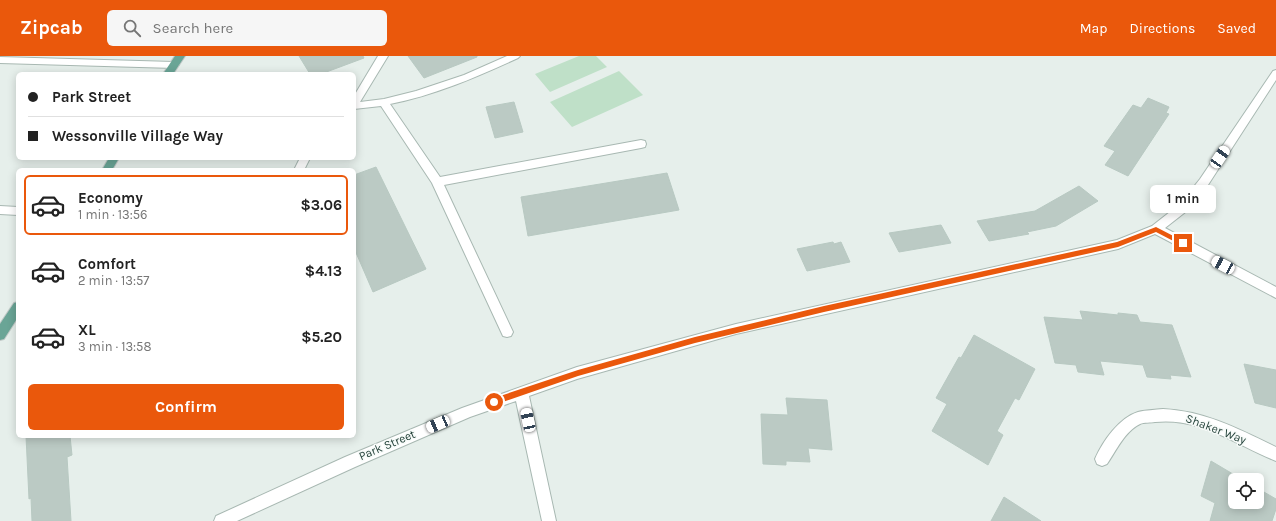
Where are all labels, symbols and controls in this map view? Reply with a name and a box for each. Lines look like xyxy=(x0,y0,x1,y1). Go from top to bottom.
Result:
search box xyxy=(107,10,387,46)
text: Zipcab xyxy=(20,17,83,39)
icon: search xyxy=(121,17,143,39)
text: Search here xyxy=(153,19,233,37)
text: Map xyxy=(1080,20,1108,37)
text: Directions xyxy=(1130,20,1195,37)
text: Saved xyxy=(1217,20,1256,37)
text: Park Street xyxy=(52,88,131,106)
text: Wessonville Village Way xyxy=(52,127,223,145)
car xyxy=(1208,144,1232,170)
callout: 1 min xyxy=(1150,185,1216,213)
icon: car xyxy=(30,187,66,223)
text: Economy xyxy=(78,189,143,207)
text: 1 min xyxy=(1167,191,1199,206)
text: $3.06 xyxy=(301,196,342,214)
text: 1 min · 13:56 xyxy=(78,207,148,222)
route end xyxy=(1174,234,1192,252)
icon: car xyxy=(30,253,66,289)
car xyxy=(1210,254,1236,276)
text: Comfort xyxy=(78,255,136,273)
text: $4.13 xyxy=(305,262,342,280)
text: 2 min · 13:57 xyxy=(78,273,149,288)
icon: car xyxy=(30,319,66,355)
text: XL xyxy=(78,321,96,339)
text: $5.20 xyxy=(301,328,342,346)
text: 3 min · 13:58 xyxy=(78,339,151,354)
button: Confirm xyxy=(28,384,344,430)
route start xyxy=(485,393,503,411)
car xyxy=(520,407,536,433)
street label: Shaker Way xyxy=(1184,411,1249,447)
car xyxy=(425,414,451,434)
street label: Park Street xyxy=(357,427,418,463)
map controls xyxy=(1228,473,1264,509)
button: locate xyxy=(1228,473,1264,509)

